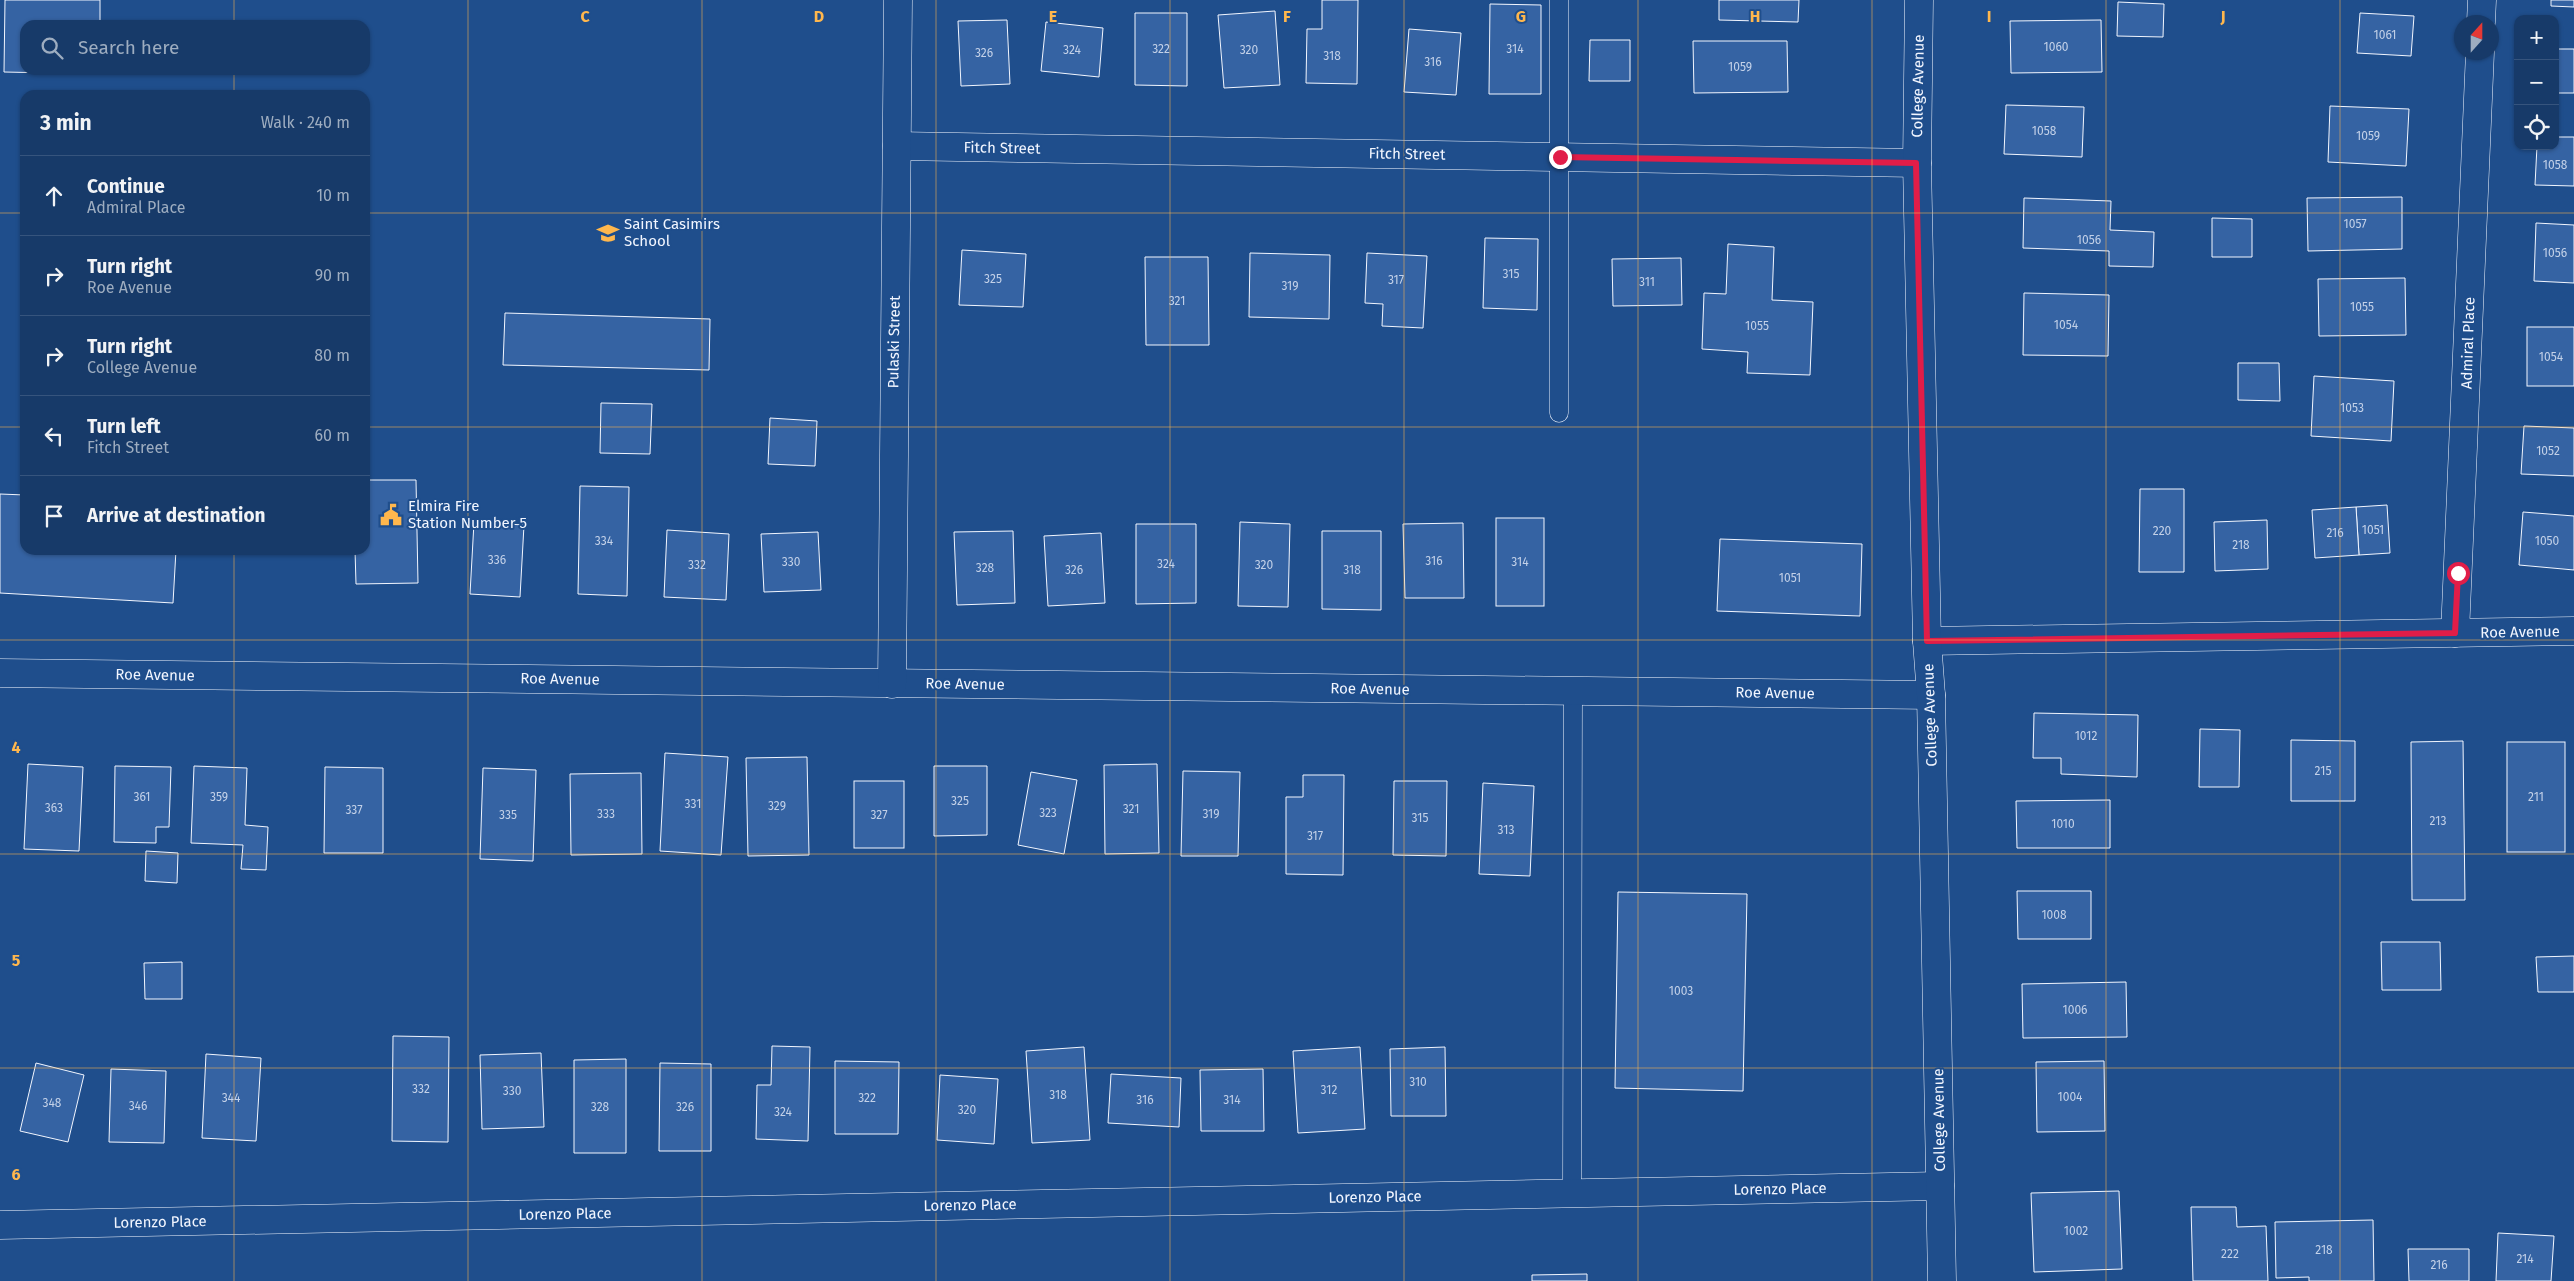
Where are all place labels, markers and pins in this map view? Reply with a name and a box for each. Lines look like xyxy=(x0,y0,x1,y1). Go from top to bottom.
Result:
place label: Saint Casimirs School xyxy=(624,215,720,250)
school or university icon: Saint Casimirs School xyxy=(595,220,621,246)
place label: Elmira Fire Station Number 5 xyxy=(408,497,527,532)
public building icon: Elmira Fire Station Number 5 xyxy=(378,502,404,528)

